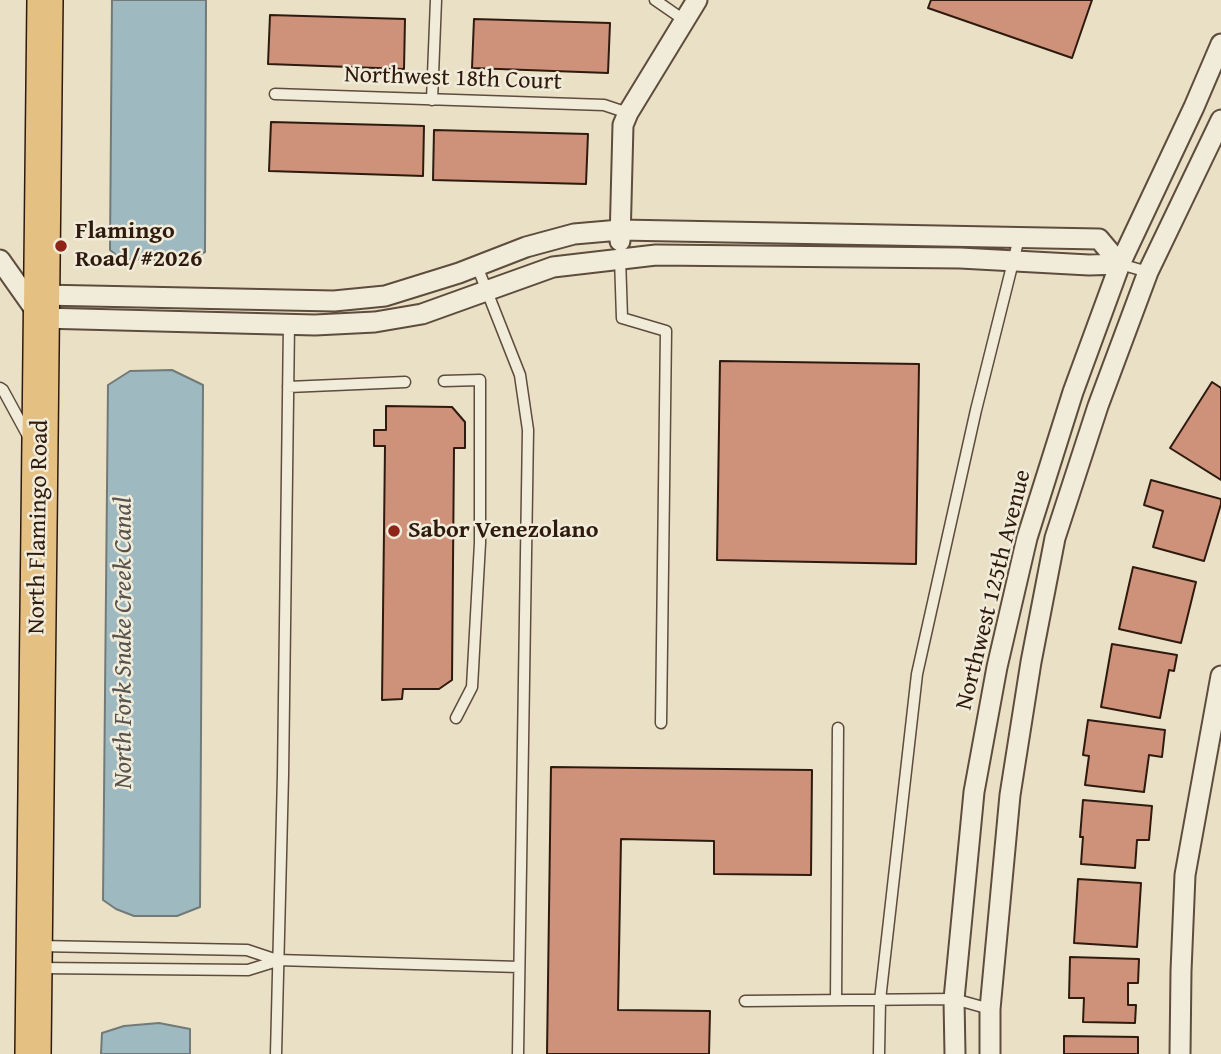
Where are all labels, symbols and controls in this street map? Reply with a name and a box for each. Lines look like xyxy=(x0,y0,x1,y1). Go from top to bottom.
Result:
street label: Northwest 18th Court xyxy=(344,61,562,97)
place label: Flamingo Road/#2026 xyxy=(75,218,202,274)
marker: Flamingo Road/#2026 xyxy=(53,238,69,254)
street label: North Flamingo Road xyxy=(23,420,55,634)
street label: Northwest 125th Avenue xyxy=(950,467,1038,713)
water label: North Fork Snake Creek Canal xyxy=(108,497,140,789)
place label: Sabor Venezolano xyxy=(408,517,598,545)
marker: Sabor Venezolano xyxy=(386,523,402,539)

